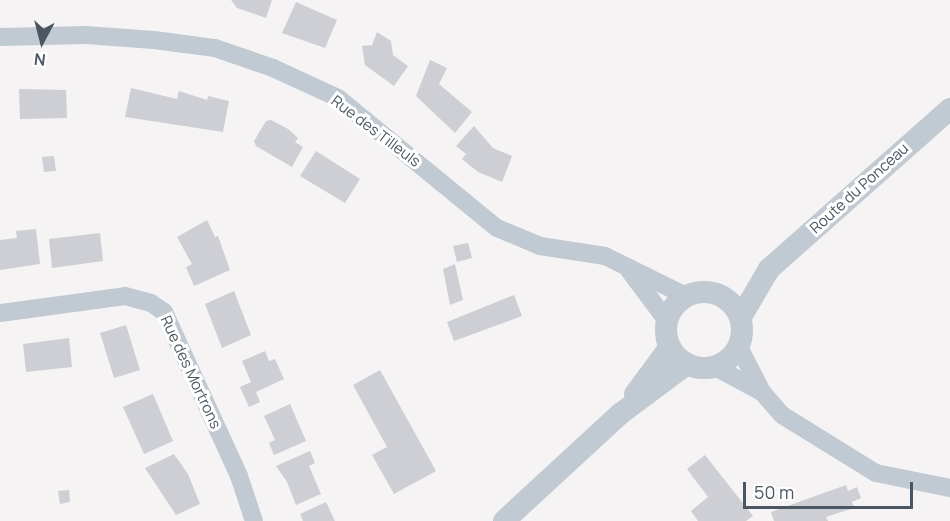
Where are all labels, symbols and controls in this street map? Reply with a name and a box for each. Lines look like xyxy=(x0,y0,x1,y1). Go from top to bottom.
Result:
north arrow xyxy=(12,12,72,72)
text: N xyxy=(33,48,47,71)
street label: Rue des Tilleuls xyxy=(328,92,424,170)
street label: Route du Ponceau xyxy=(806,139,912,237)
street label: Rue des Mortrons xyxy=(157,313,225,431)
scale bar xyxy=(746,470,916,508)
text: 50 m xyxy=(754,480,794,504)

